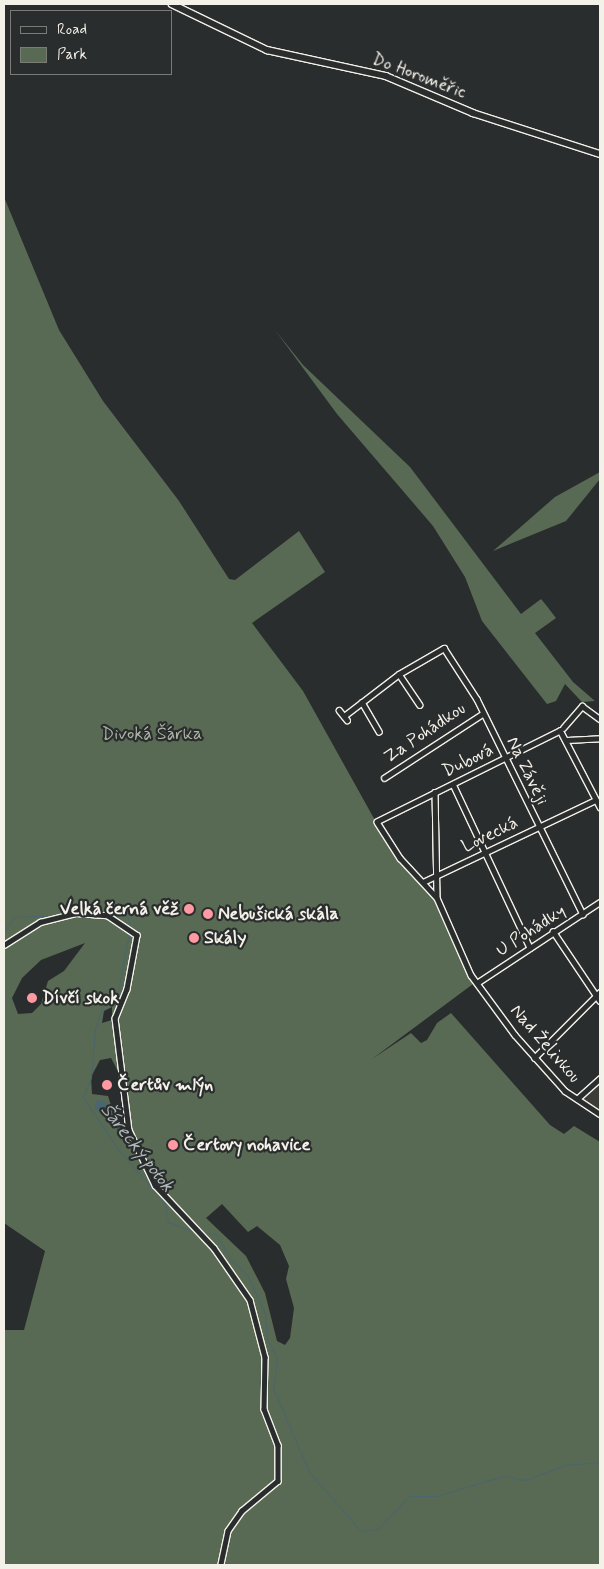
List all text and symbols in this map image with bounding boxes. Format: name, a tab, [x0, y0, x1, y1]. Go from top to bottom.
legend	[10, 10, 172, 75]
text: Road	[57, 20, 87, 40]
text: Park	[57, 45, 87, 65]
street label: Do Horoměřic	[368, 48, 470, 104]
street label: Za Pohádkou	[380, 698, 470, 768]
park label: Divoká Šárka	[102, 723, 202, 745]
street label: Na Závěji	[501, 732, 553, 810]
street label: Dubová	[439, 739, 497, 783]
street label: Lovecká	[458, 812, 522, 858]
place label: Velká černá věž	[60, 898, 179, 920]
street label: U Pohádky	[493, 901, 569, 961]
marker: Velká černá věž	[183, 903, 195, 915]
place label: Nebušická skála	[218, 903, 339, 925]
marker: Nebušická skála	[202, 908, 214, 920]
place label: Skály	[204, 927, 246, 949]
marker: Skály	[188, 932, 200, 944]
place label: Dívčí skok	[42, 987, 119, 1009]
marker: Dívčí skok	[26, 992, 38, 1004]
street label: Nad Želivkou	[505, 1000, 585, 1088]
place label: Čertův mlýn	[117, 1074, 211, 1096]
marker: Čertův mlýn	[101, 1079, 113, 1091]
water label: Šárecký potok	[95, 1099, 179, 1197]
place label: Čertovy nohavice	[183, 1134, 310, 1156]
marker: Čertovy nohavice	[167, 1139, 179, 1151]

